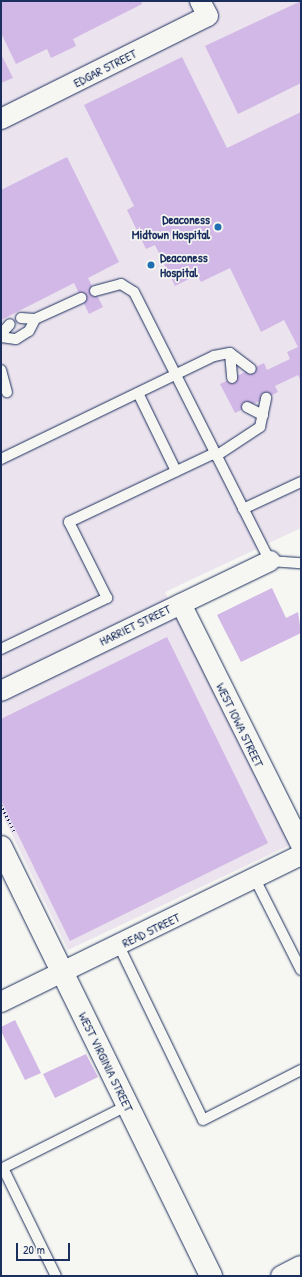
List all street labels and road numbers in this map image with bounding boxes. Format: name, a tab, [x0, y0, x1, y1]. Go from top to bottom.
street label: EDGAR STREET	[71, 45, 139, 91]
street label: HARRIET STREET	[97, 601, 173, 649]
street label: WEST IOWA STREET	[213, 680, 267, 770]
street label: READ STREET	[119, 909, 183, 951]
street label: WEST VIRGINIA STREET	[75, 1010, 137, 1114]

